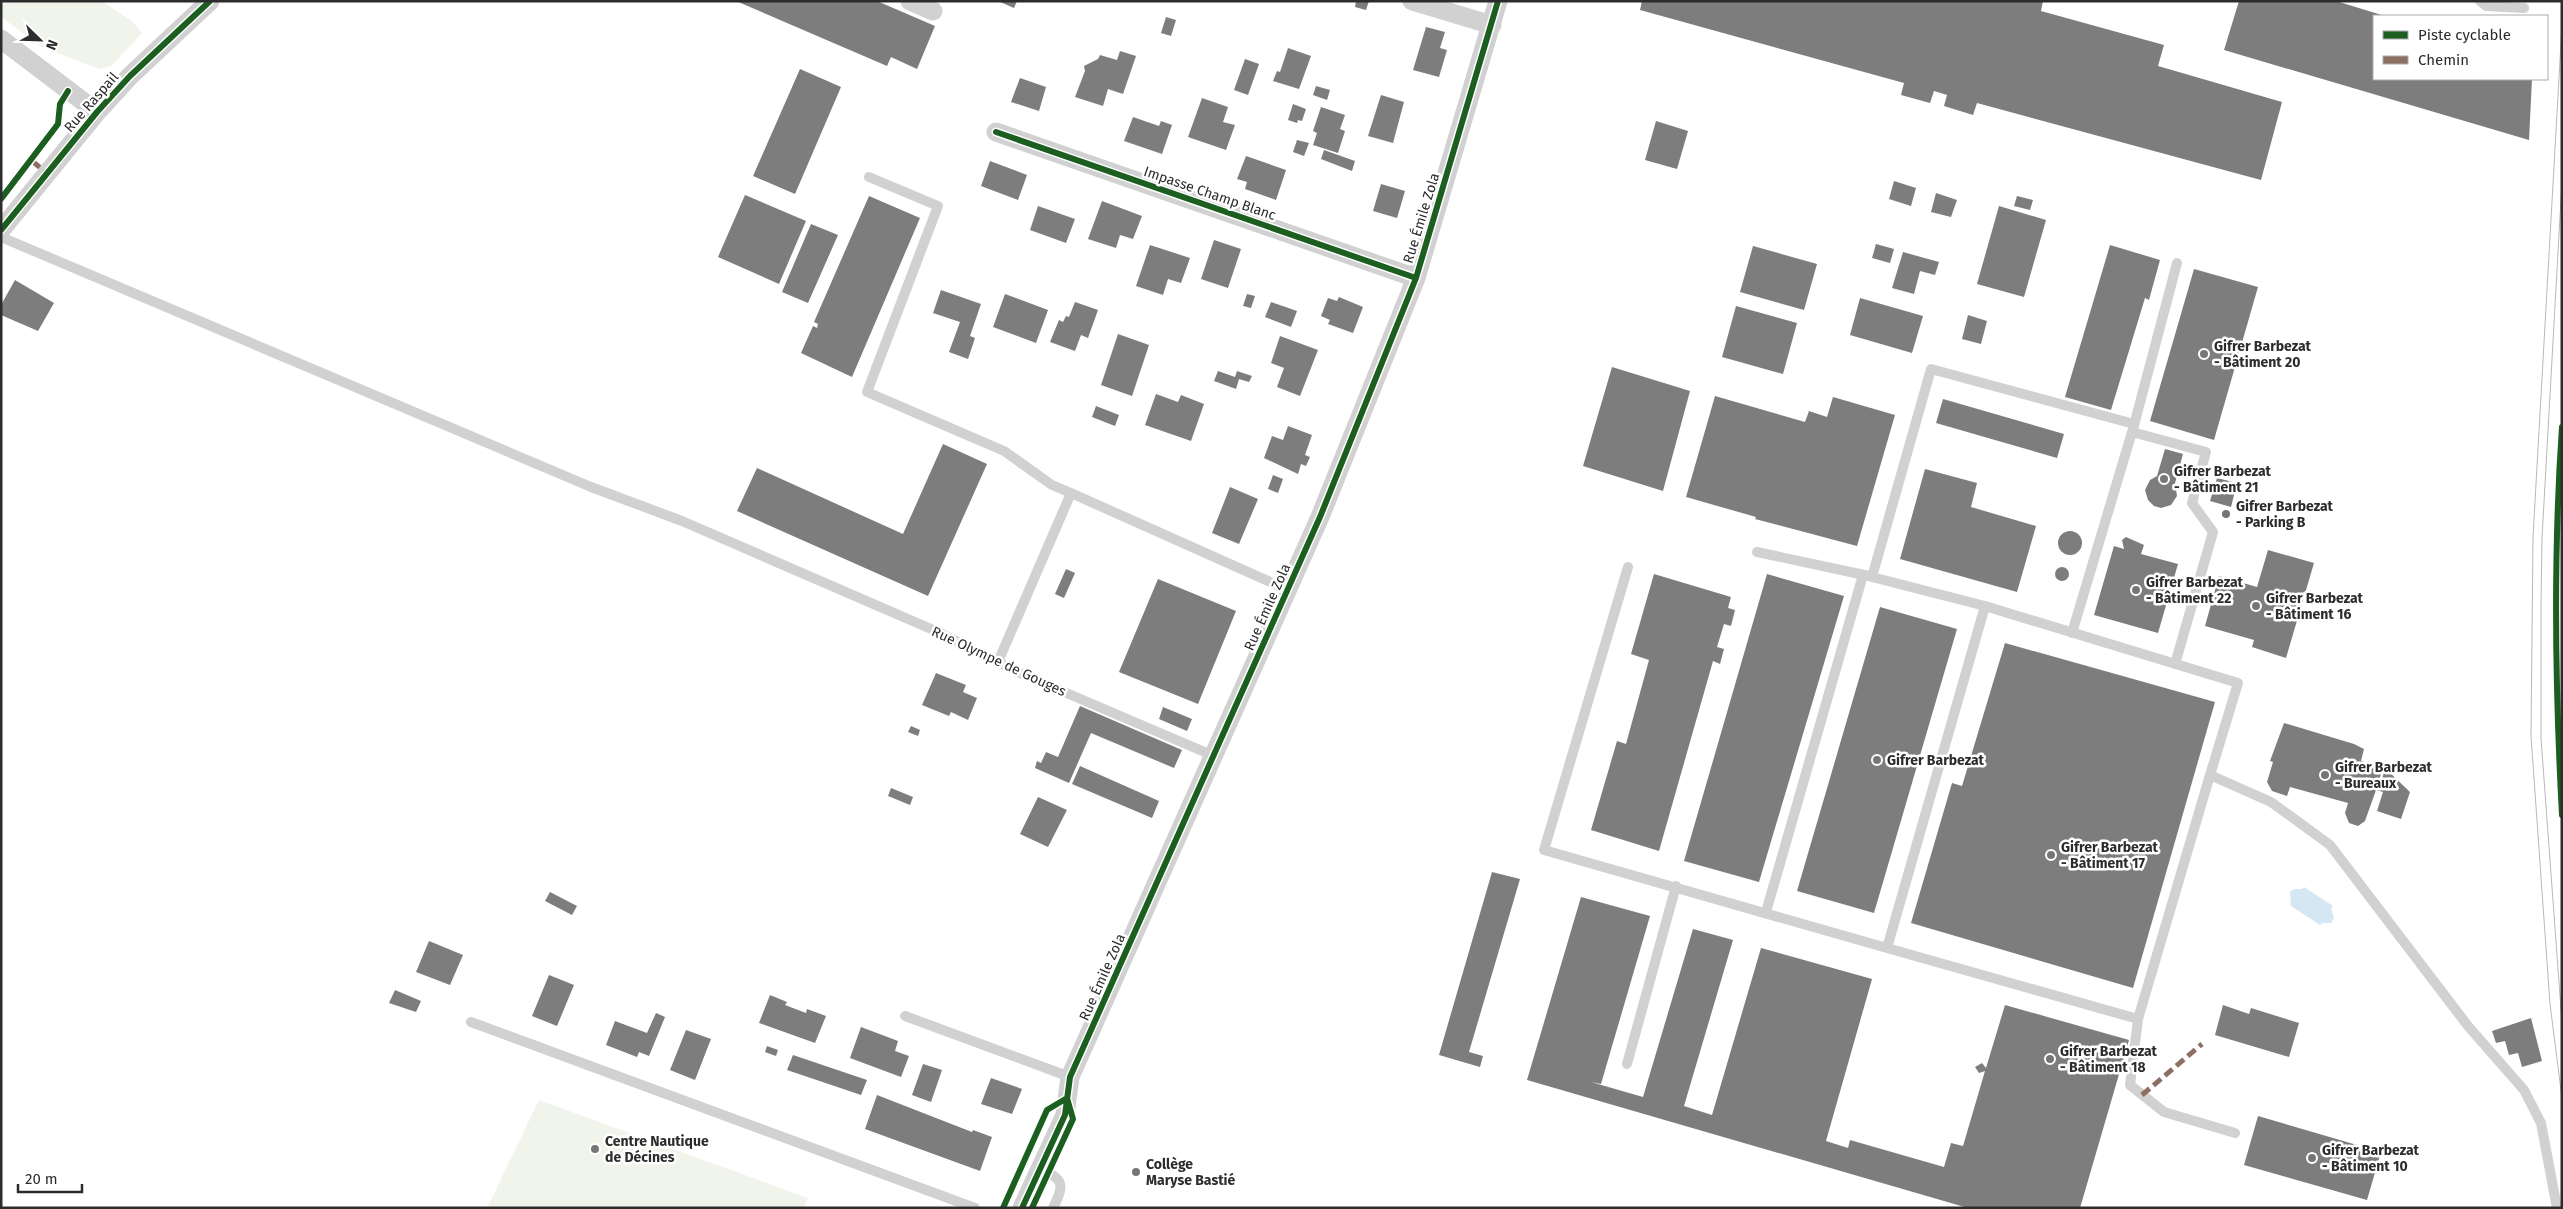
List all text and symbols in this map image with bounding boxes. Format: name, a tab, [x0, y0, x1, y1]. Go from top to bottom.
north arrow	[15, 15, 65, 65]
legend	[2373, 15, 2548, 80]
text: Piste cyclable	[2418, 26, 2511, 44]
text: N	[42, 37, 61, 52]
text: Chemin	[2418, 51, 2469, 69]
street label: Rue Raspail	[61, 69, 122, 136]
street label: Impasse Champ Blanc	[1142, 163, 1278, 224]
street label: Rue Émile Zola	[1399, 171, 1443, 265]
place label: Gifrer Barbezat - Bâtiment 20	[2214, 338, 2312, 371]
marker: Gifrer Barbezat - Bâtiment 20	[2198, 348, 2210, 360]
place label: Gifrer Barbezat - Bâtiment 21	[2174, 463, 2272, 496]
marker: Gifrer Barbezat - Bâtiment 21	[2158, 473, 2170, 485]
place label: Gifrer Barbezat - Parking B	[2236, 498, 2334, 531]
marker: Gifrer Barbezat - Parking B	[2220, 508, 2232, 520]
street label: Rue Émile Zola	[1240, 561, 1294, 653]
place label: Gifrer Barbezat - Bâtiment 22	[2146, 574, 2244, 607]
marker: Gifrer Barbezat - Bâtiment 22	[2130, 584, 2142, 596]
place label: Gifrer Barbezat - Bâtiment 16	[2266, 590, 2364, 623]
marker: Gifrer Barbezat - Bâtiment 16	[2250, 600, 2262, 612]
street label: Rue Olympe de Gouges	[929, 623, 1069, 700]
place label: Gifrer Barbezat	[1887, 752, 1985, 769]
marker: Gifrer Barbezat	[1871, 754, 1883, 766]
place label: Gifrer Barbezat - Bureaux	[2335, 759, 2433, 792]
marker: Gifrer Barbezat - Bureaux	[2319, 769, 2331, 781]
place label: Gifrer Barbezat - Bâtiment 17	[2061, 839, 2159, 872]
marker: Gifrer Barbezat - Bâtiment 17	[2045, 849, 2057, 861]
street label: Rue Émile Zola	[1075, 931, 1129, 1023]
place label: Gifrer Barbezat - Bâtiment 18	[2060, 1043, 2158, 1076]
marker: Gifrer Barbezat - Bâtiment 18	[2044, 1053, 2056, 1065]
place label: Centre Nautique de Décines	[605, 1133, 709, 1166]
place label: Gifrer Barbezat - Bâtiment 10	[2322, 1142, 2420, 1175]
marker: Centre Nautique de Décines	[589, 1143, 601, 1155]
marker: Gifrer Barbezat - Bâtiment 10	[2306, 1152, 2318, 1164]
place label: Collège Maryse Bastié	[1146, 1156, 1236, 1189]
scale bar	[18, 1162, 81, 1194]
marker: Collège Maryse Bastié	[1130, 1166, 1142, 1178]
text: 20 m	[25, 1170, 58, 1188]

